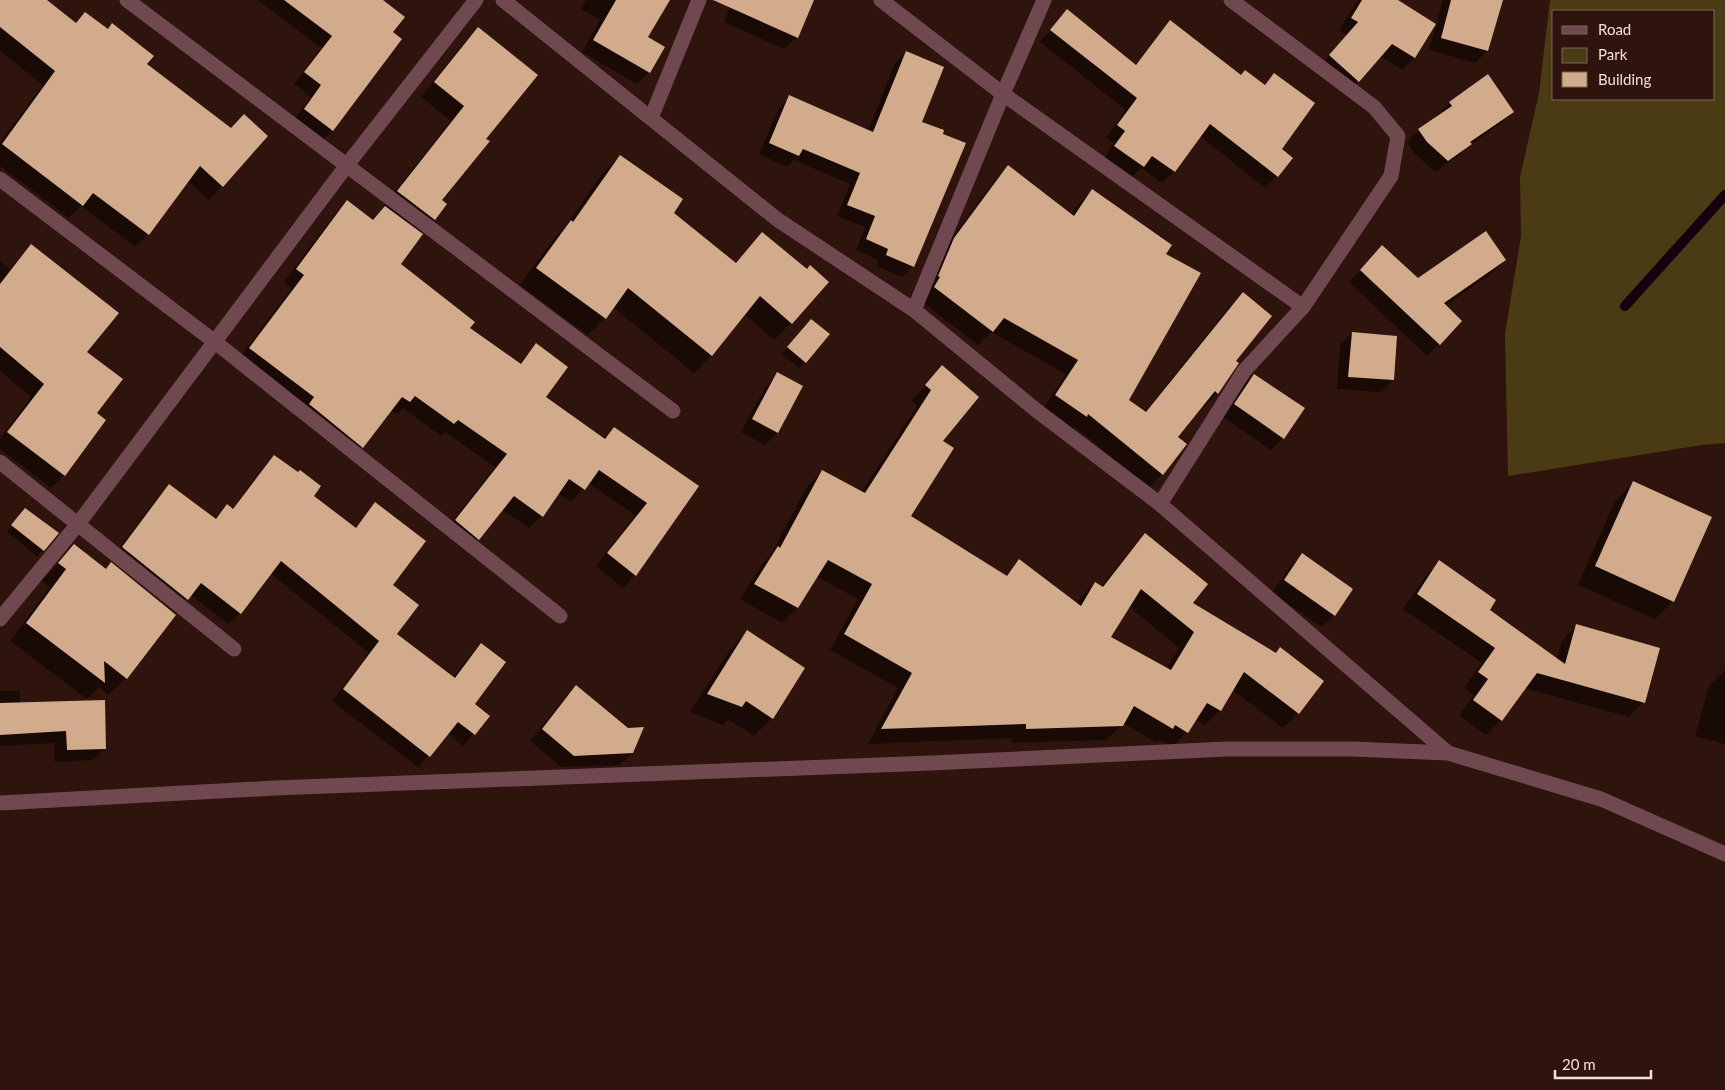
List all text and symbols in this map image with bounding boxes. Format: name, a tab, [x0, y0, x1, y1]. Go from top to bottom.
legend	[1552, 10, 1715, 100]
text: Road	[1598, 20, 1631, 38]
text: Park	[1598, 45, 1628, 63]
text: Building	[1598, 70, 1651, 88]
scale bar	[1555, 1048, 1651, 1080]
text: 20 m	[1562, 1055, 1596, 1073]

